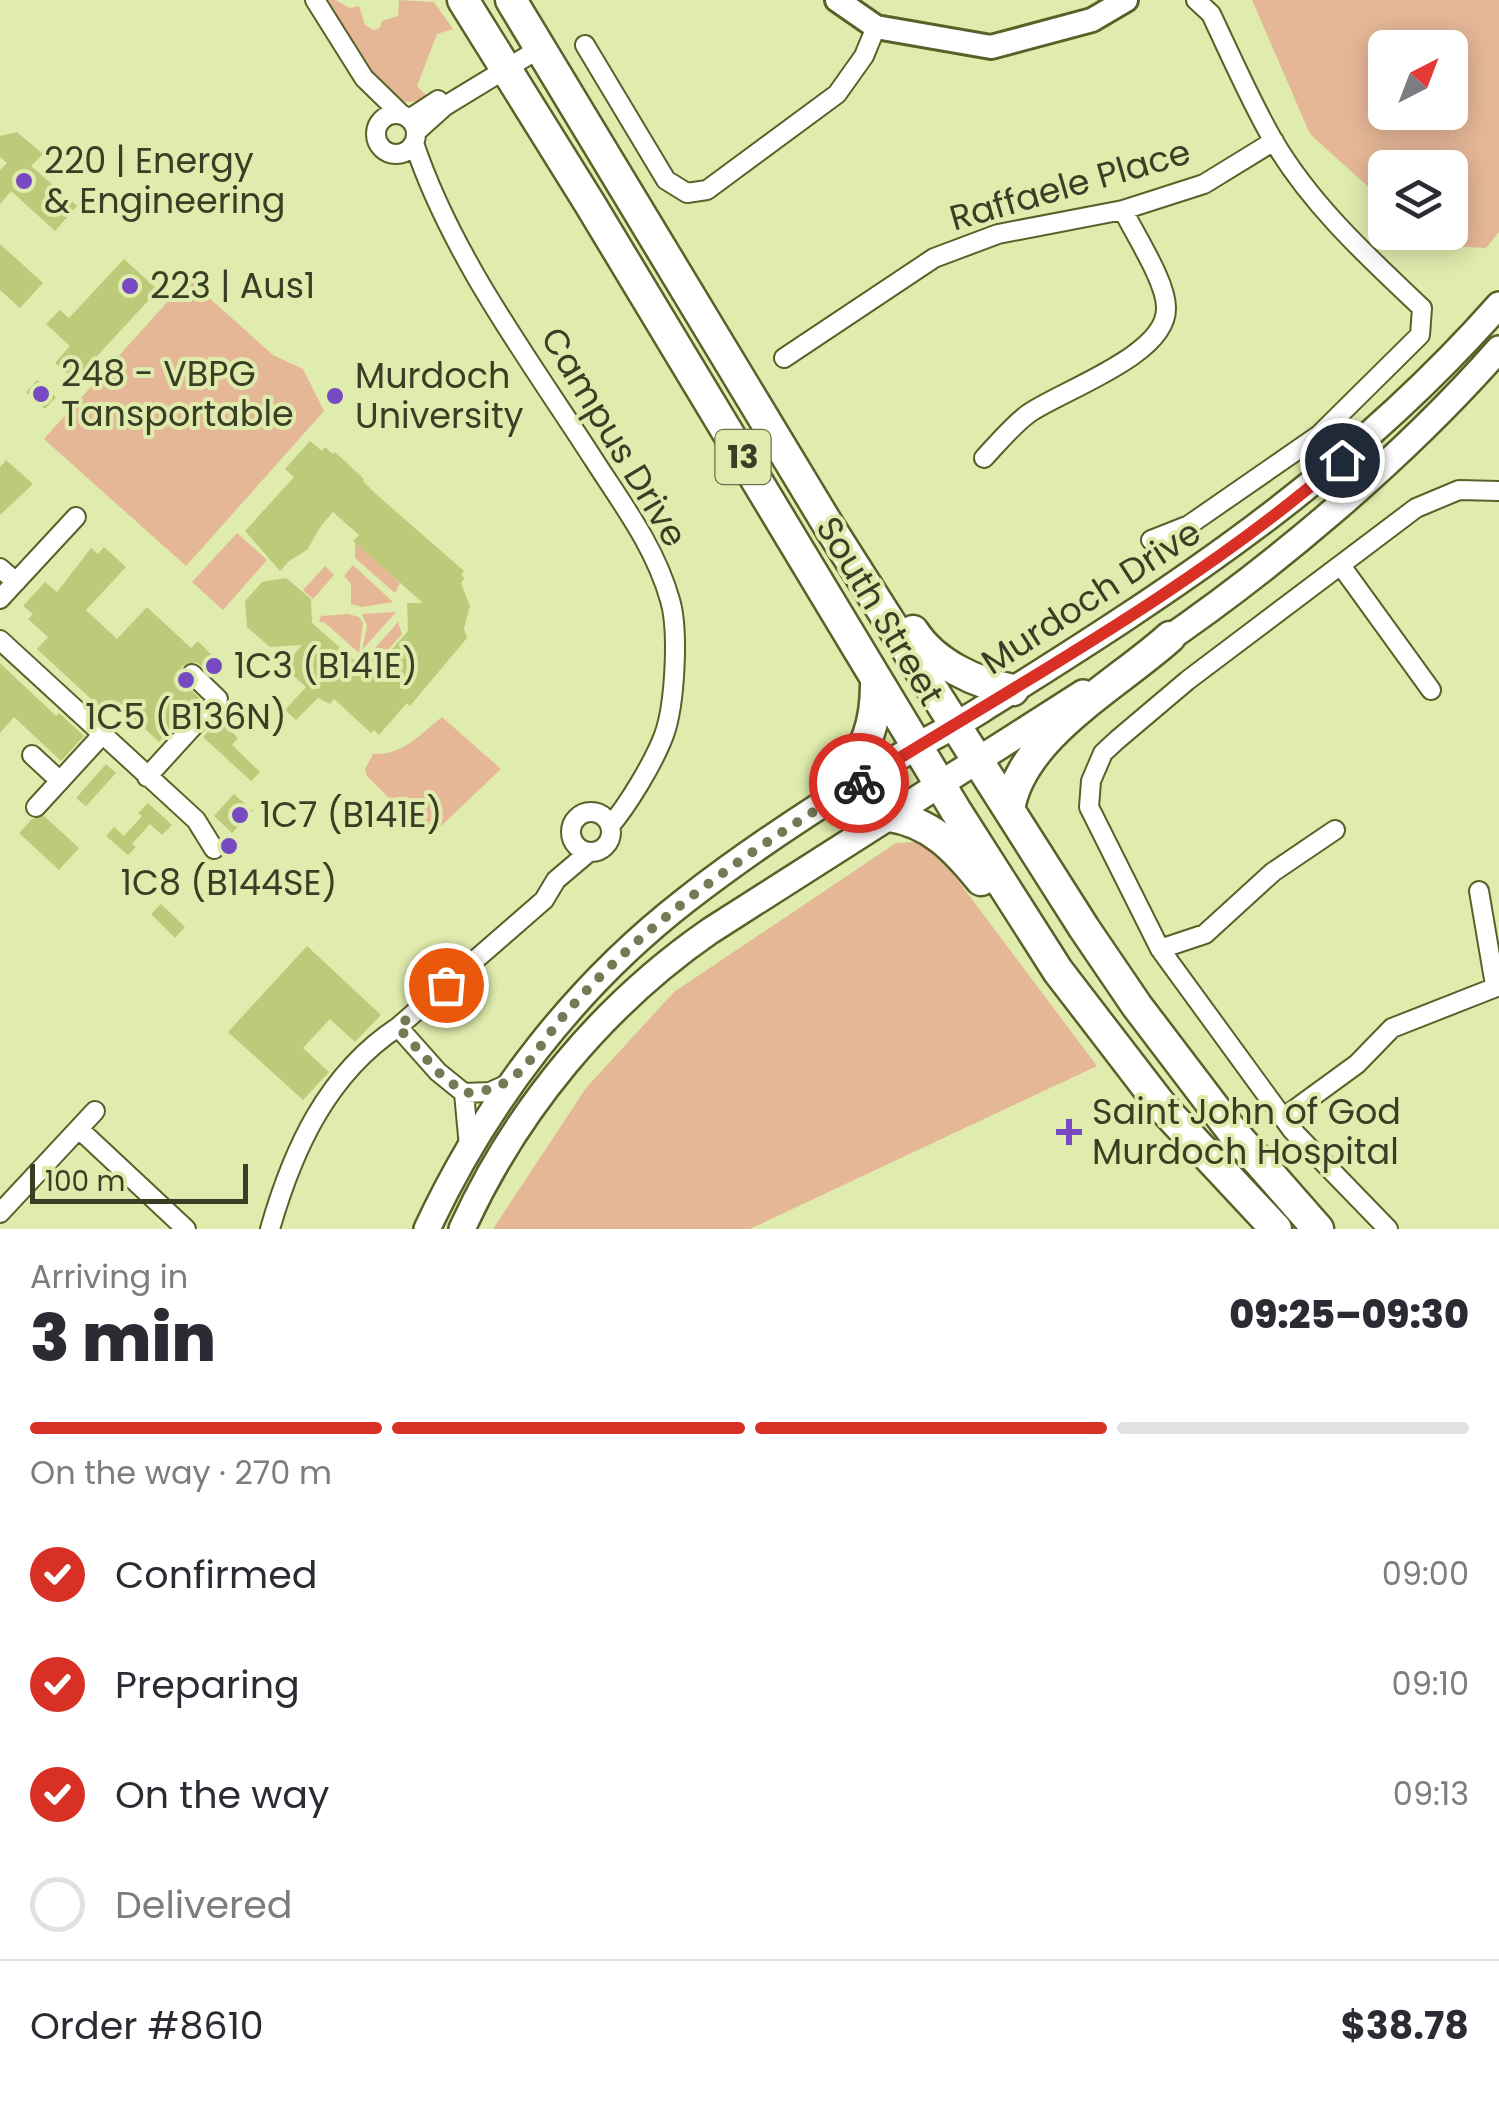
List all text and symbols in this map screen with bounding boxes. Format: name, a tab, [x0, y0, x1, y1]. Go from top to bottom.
north arrow	[1368, 30, 1468, 130]
map controls	[1368, 30, 1468, 250]
street label: Raffaele Place	[944, 127, 1196, 242]
place label: 220 | Energy & Engineering	[44, 136, 285, 225]
button: layers	[1368, 150, 1468, 250]
marker: 220 | Energy & Engineering	[13, 170, 35, 192]
place label: 223 | Aus1	[150, 261, 315, 310]
marker: 223 | Aus1	[119, 275, 141, 297]
street label: Campus Drive	[530, 318, 699, 556]
place label: 248 - VBPG Tansportable	[61, 349, 294, 438]
place label: Murdoch University	[355, 351, 524, 440]
marker: 248 - VBPG Tansportable	[30, 383, 52, 405]
marker: Murdoch University	[324, 385, 346, 407]
pin	[1300, 418, 1385, 503]
road number: 13	[716, 430, 770, 484]
icon: home	[1315, 433, 1370, 488]
street label: South Street	[805, 507, 956, 714]
street label: Murdoch Drive	[972, 507, 1210, 686]
place label: 1C3 (B141E)	[234, 641, 418, 690]
marker: 1C3 (B141E)	[203, 655, 225, 677]
marker: 1C5 (B136N)	[175, 669, 197, 691]
place label: 1C5 (B136N)	[85, 692, 287, 741]
courier	[809, 733, 909, 833]
icon: bike	[832, 756, 887, 811]
place label: 1C7 (B141E)	[260, 790, 442, 839]
marker: 1C7 (B141E)	[229, 804, 251, 826]
marker: 1C8 (B144SE)	[218, 835, 240, 857]
place label: 1C8 (B144SE)	[121, 858, 337, 907]
pin	[404, 943, 489, 1028]
icon: bag	[419, 958, 474, 1013]
place label: Saint John of God Murdoch Hospital	[1092, 1087, 1401, 1176]
marker: Saint John of God Murdoch Hospital	[1056, 1119, 1082, 1145]
scale bar	[30, 1159, 248, 1204]
text: 100 m	[45, 1162, 125, 1201]
text: Arriving in	[30, 1254, 188, 1299]
text: 09:25–09:30	[1229, 1288, 1469, 1341]
text: 3 min	[30, 1293, 216, 1384]
text: On the way · 270 m	[30, 1450, 332, 1495]
icon: check	[30, 1547, 85, 1602]
text: Confirmed	[115, 1548, 317, 1601]
text: 09:00	[1382, 1551, 1469, 1596]
icon: check	[30, 1657, 85, 1712]
text: Preparing	[115, 1658, 300, 1711]
text: 09:10	[1392, 1661, 1469, 1706]
icon: check	[30, 1767, 85, 1822]
text: On the way	[115, 1768, 329, 1821]
text: 09:13	[1393, 1771, 1469, 1816]
text: Delivered	[115, 1878, 292, 1931]
text: Order #8610	[30, 1999, 264, 2052]
text: $38.78	[1341, 1999, 1469, 2052]

